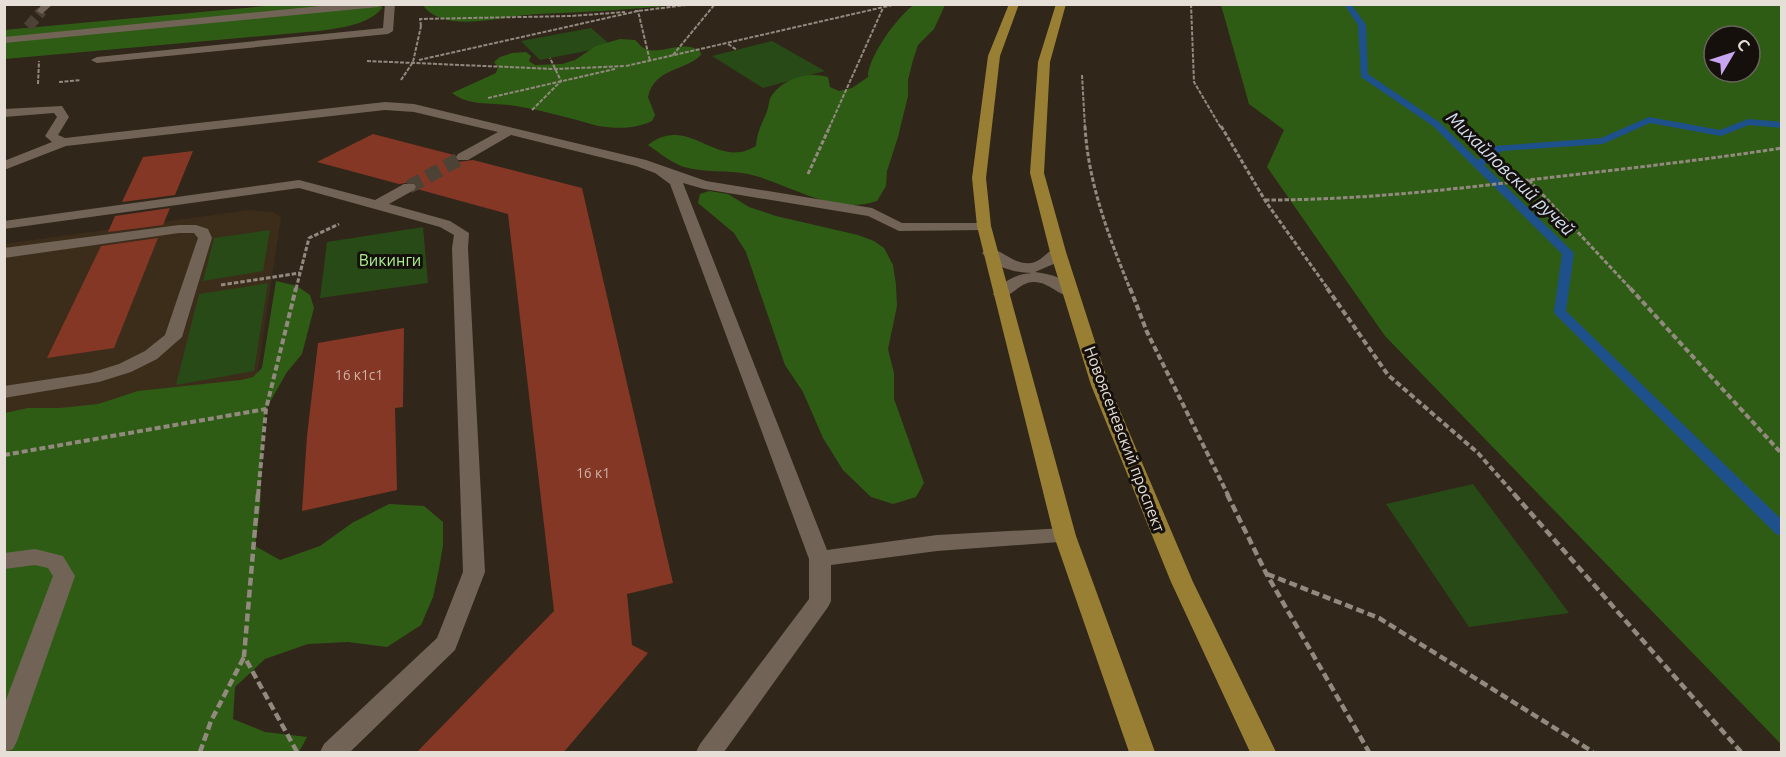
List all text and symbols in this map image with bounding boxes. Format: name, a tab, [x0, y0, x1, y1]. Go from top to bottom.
north arrow	[1702, 24, 1762, 84]
text: С	[1733, 35, 1754, 54]
water label: Михайловский ручей	[1443, 107, 1579, 239]
park label: Викинги	[359, 251, 421, 269]
street label: Новоясеневский проспект	[1081, 344, 1169, 534]
house number: 16 к1с1	[335, 367, 383, 383]
house number: 16 к1	[576, 465, 610, 481]

